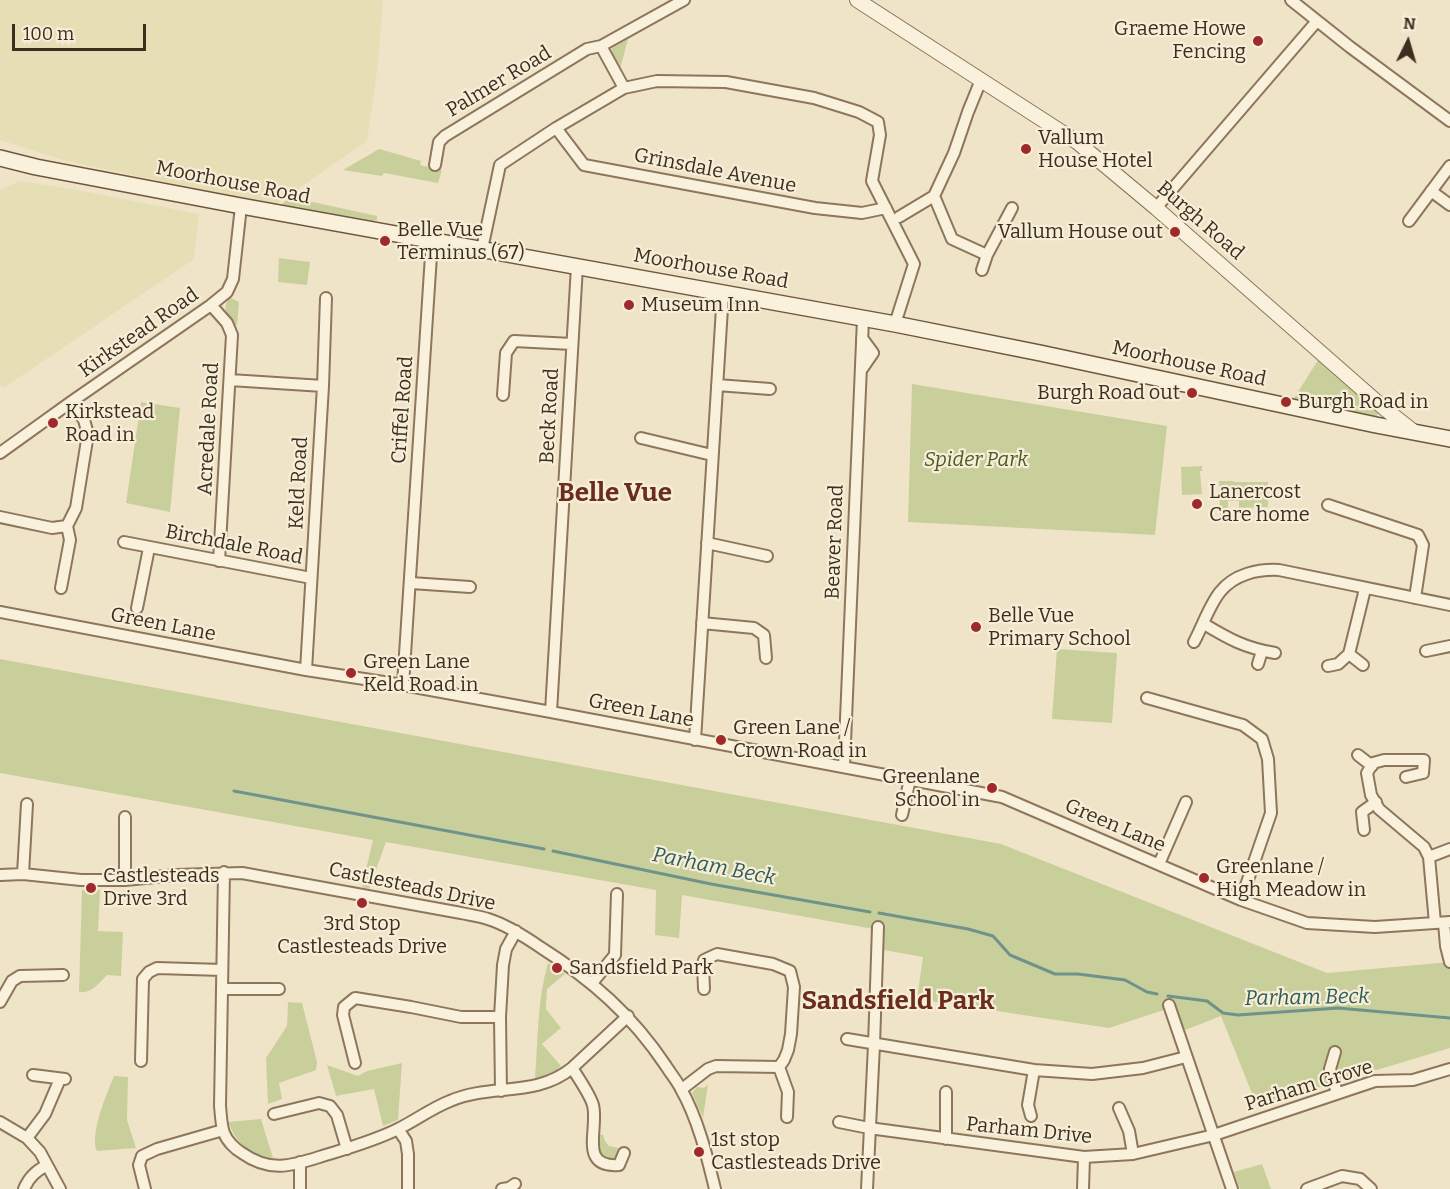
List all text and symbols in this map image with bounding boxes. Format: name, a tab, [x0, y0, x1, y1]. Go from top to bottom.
scale bar	[15, 12, 148, 50]
north arrow	[1378, 12, 1438, 72]
text: N	[1403, 14, 1417, 34]
place label: Graeme Howe Fencing	[1114, 17, 1246, 64]
text: 100 m	[23, 23, 74, 45]
marker: Graeme Howe Fencing	[1251, 34, 1265, 48]
street label: Palmer Road	[442, 41, 556, 123]
place label: Vallum House Hotel	[1038, 126, 1153, 173]
marker: Vallum House Hotel	[1019, 142, 1033, 156]
street label: Grinsdale Avenue	[632, 143, 798, 199]
street label: Moorhouse Road	[154, 156, 312, 210]
street label: Burgh Road	[1151, 177, 1249, 265]
place label: Belle Vue Terminus (67)	[397, 218, 525, 265]
place label: Vallum House out	[998, 220, 1163, 244]
marker: Vallum House out	[1168, 225, 1182, 239]
marker: Belle Vue Terminus (67)	[378, 234, 392, 248]
street label: Moorhouse Road	[632, 244, 790, 294]
street label: Kirkstead Road	[75, 283, 203, 383]
place label: Museum Inn	[641, 293, 760, 317]
marker: Museum Inn	[622, 298, 636, 312]
street label: Moorhouse Road	[1110, 336, 1268, 392]
street label: Criffel Road	[387, 355, 419, 465]
street label: Acredale Road	[194, 362, 224, 496]
street label: Beck Road	[536, 368, 564, 464]
place label: Burgh Road out	[1037, 381, 1180, 405]
marker: Burgh Road out	[1185, 386, 1199, 400]
place label: Burgh Road in	[1298, 390, 1428, 414]
marker: Burgh Road in	[1279, 395, 1293, 409]
place label: Kirkstead Road in	[65, 400, 154, 447]
marker: Kirkstead Road in	[46, 416, 60, 430]
street label: Keld Road	[285, 436, 313, 530]
park label: Spider Park	[924, 448, 1028, 472]
district label: Belle Vue	[558, 478, 672, 510]
place label: Lanercost Care home	[1209, 480, 1310, 527]
street label: Beaver Road	[821, 484, 849, 600]
marker: Lanercost Care home	[1190, 497, 1204, 511]
street label: Birchdale Road	[163, 520, 305, 570]
street label: Green Lane	[108, 603, 218, 647]
place label: Belle Vue Primary School	[988, 604, 1131, 651]
marker: Belle Vue Primary School	[969, 620, 983, 634]
place label: Green Lane Keld Road in	[363, 650, 479, 697]
marker: Green Lane Keld Road in	[344, 666, 358, 680]
street label: Green Lane	[586, 689, 696, 733]
place label: Green Lane / Crown Road in	[733, 716, 867, 763]
marker: Green Lane / Crown Road in	[714, 733, 728, 747]
place label: Greenlane School in	[882, 765, 980, 812]
marker: Greenlane School in	[985, 781, 999, 795]
street label: Green Lane	[1061, 794, 1169, 858]
water label: Parham Beck	[650, 843, 778, 891]
place label: Greenlane / High Meadow in	[1216, 855, 1366, 902]
street label: Castlesteads Drive	[326, 858, 498, 916]
place label: Castlesteads Drive 3rd	[103, 864, 220, 911]
marker: Greenlane / High Meadow in	[1197, 871, 1211, 885]
marker: Castlesteads Drive 3rd	[84, 881, 98, 895]
marker: 3rd Stop Castlesteads Drive	[355, 896, 369, 910]
place label: 3rd Stop Castlesteads Drive	[277, 912, 447, 959]
place label: Sandsfield Park	[569, 956, 713, 980]
marker: Sandsfield Park	[550, 961, 564, 975]
water label: Parham Beck	[1244, 984, 1370, 1012]
district label: Sandsfield Park	[802, 986, 994, 1018]
street label: Parham Grove	[1242, 1055, 1376, 1117]
street label: Parham Drive	[965, 1112, 1093, 1150]
place label: 1st stop Castlesteads Drive	[711, 1128, 881, 1175]
marker: 1st stop Castlesteads Drive	[692, 1145, 706, 1159]

